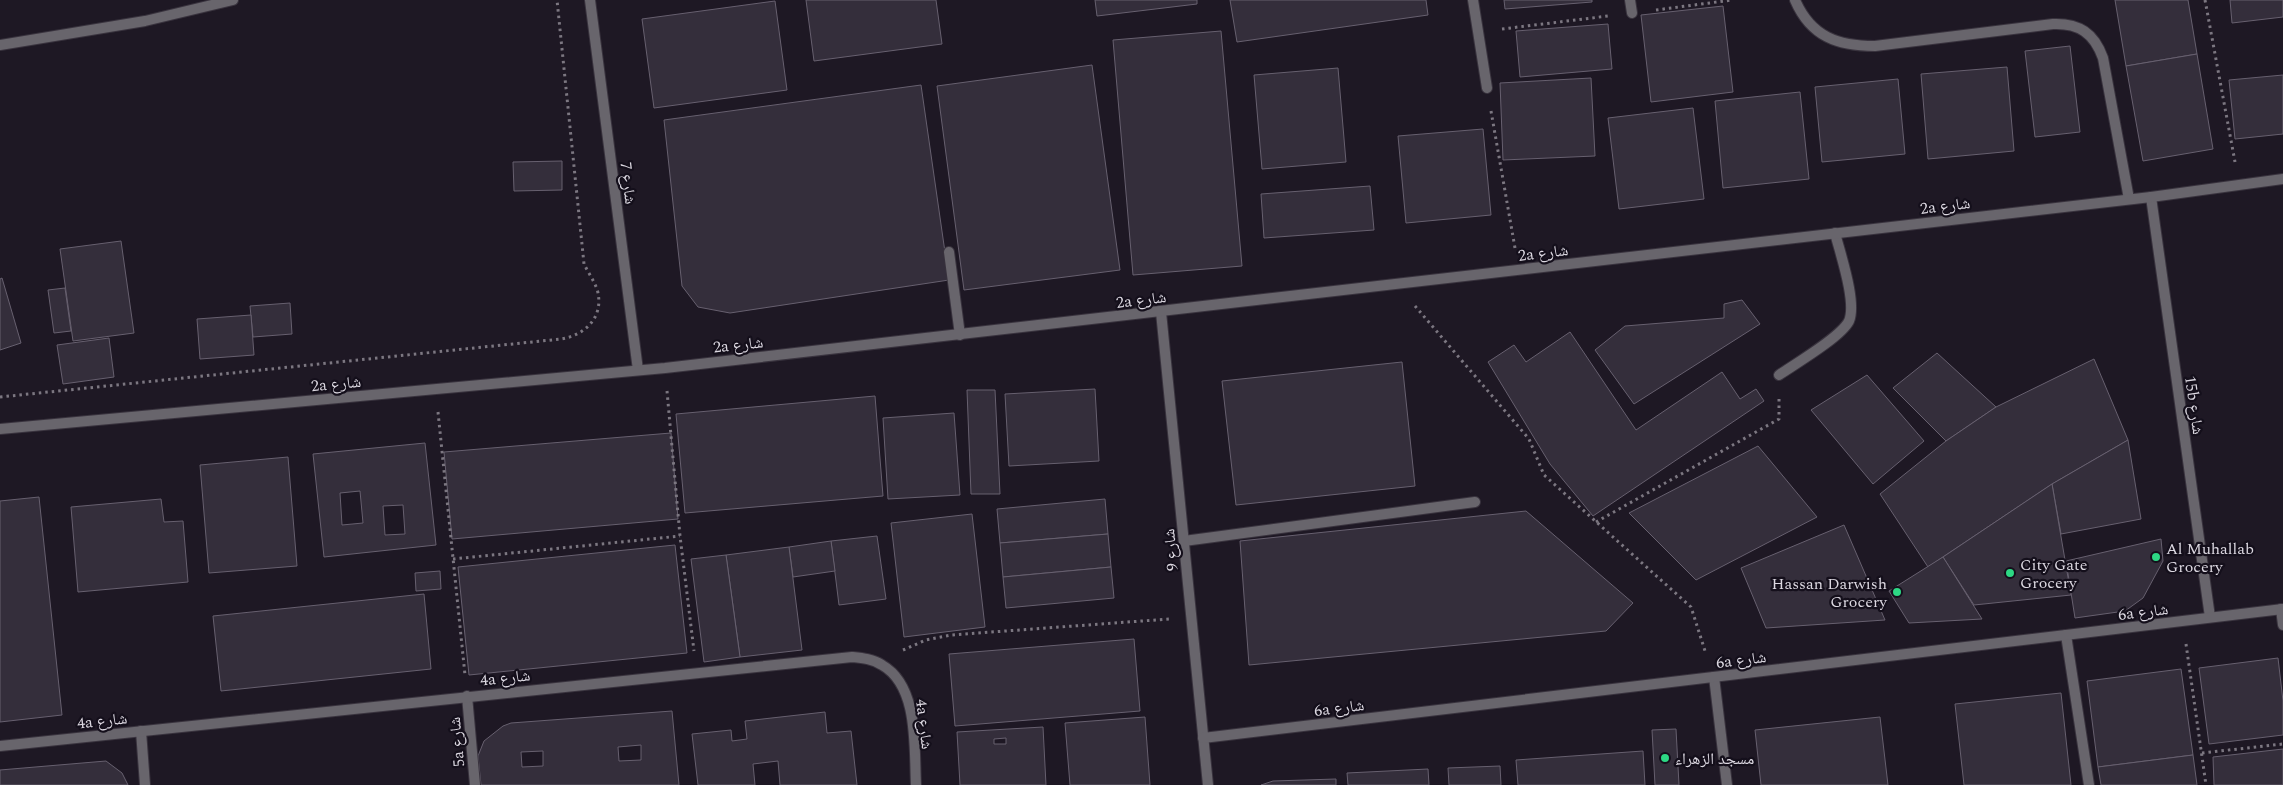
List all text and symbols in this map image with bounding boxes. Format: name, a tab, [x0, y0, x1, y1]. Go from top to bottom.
street label: شارع 7	[614, 161, 643, 206]
street label: 2a شارع	[1919, 191, 1972, 221]
street label: 2a شارع	[1517, 238, 1570, 268]
street label: 2a شارع	[1115, 285, 1168, 315]
street label: 2a شارع	[712, 330, 764, 360]
street label: 2a شارع	[310, 370, 362, 398]
street label: 15b شارع	[2178, 374, 2210, 436]
street label: شارع 9	[1157, 528, 1185, 572]
place label: Al Muhallab Grocery	[2166, 537, 2254, 579]
marker: Al Muhallab Grocery	[2150, 551, 2162, 563]
place label: City Gate Grocery	[2020, 553, 2088, 595]
marker: City Gate Grocery	[2004, 567, 2016, 579]
place label: Hassan Darwish Grocery	[1772, 572, 1888, 614]
marker: Hassan Darwish Grocery	[1891, 586, 1903, 598]
street label: 6a شارع	[2117, 597, 2170, 627]
street label: 6a شارع	[1715, 645, 1768, 675]
street label: 4a شارع	[479, 663, 531, 693]
street label: 6a شارع	[1313, 693, 1366, 723]
street label: 4a شارع	[909, 698, 939, 751]
street label: 4a شارع	[76, 706, 128, 736]
street label: 5a شارع	[443, 716, 471, 768]
place label: مسجد الزهراء	[1675, 747, 1754, 771]
marker: مسجد الزهراء	[1659, 752, 1671, 764]

